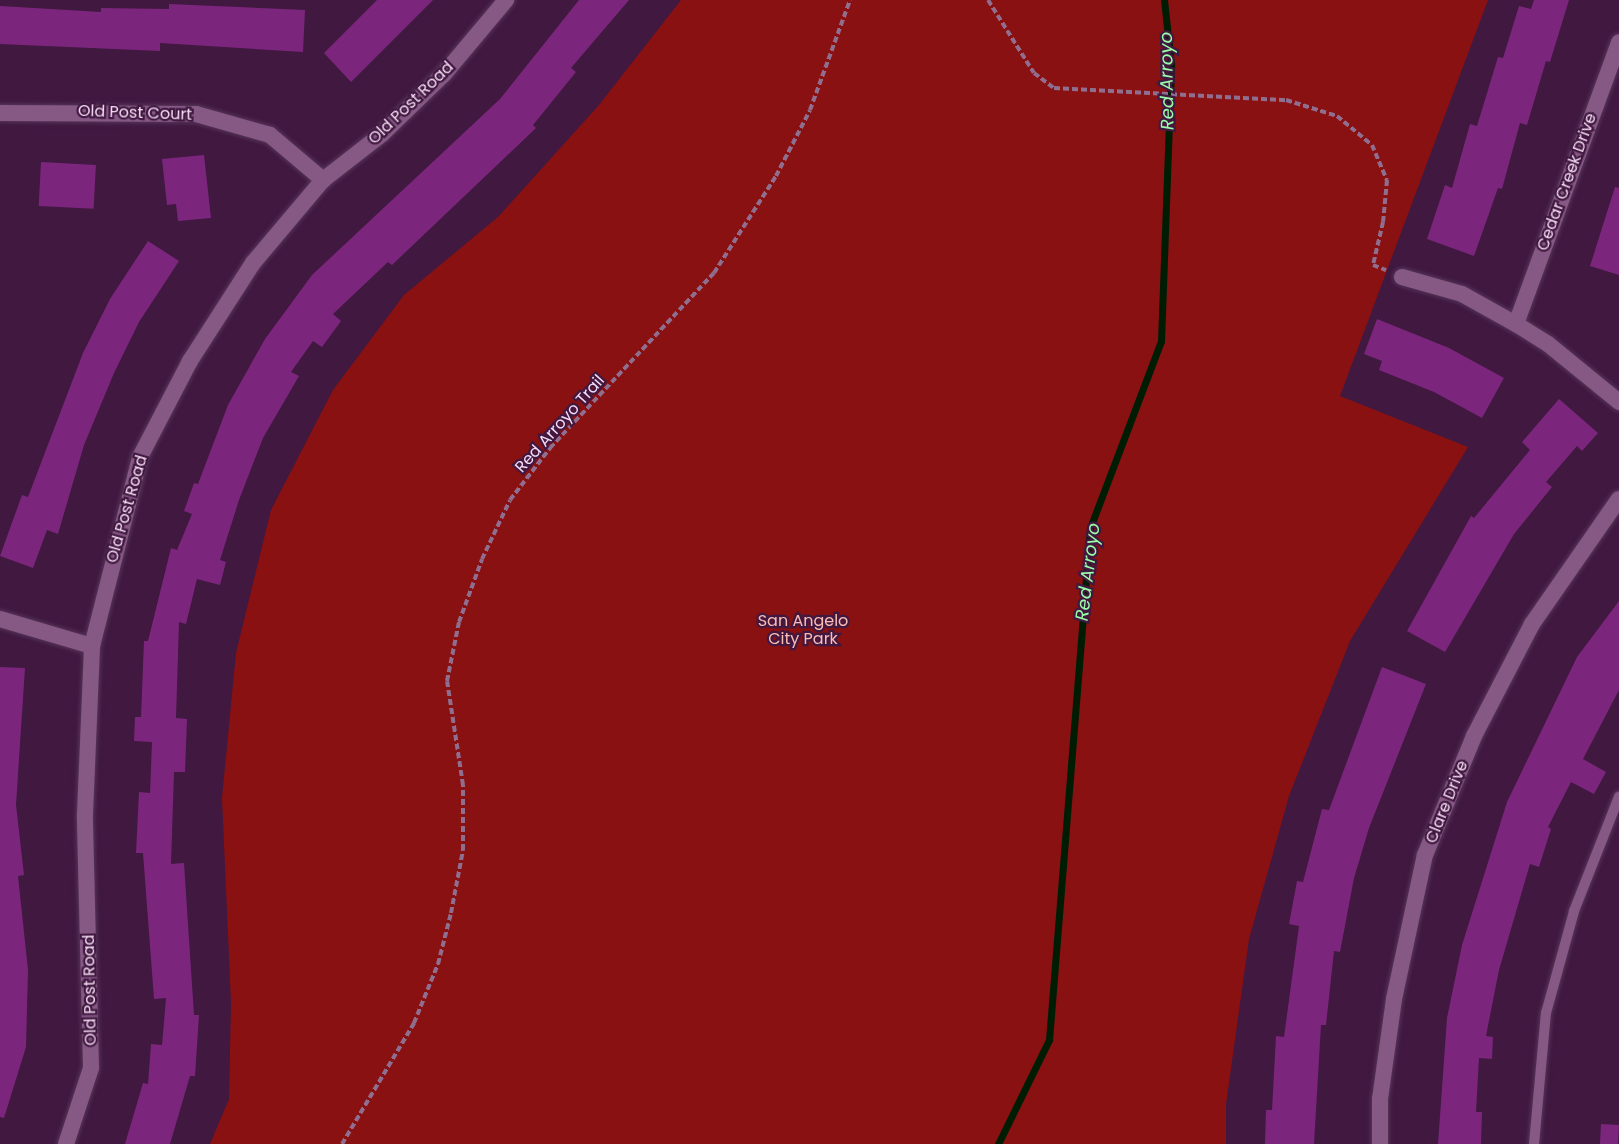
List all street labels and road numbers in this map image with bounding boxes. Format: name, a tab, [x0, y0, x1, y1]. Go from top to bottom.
street label: Old Post Road	[364, 57, 458, 149]
street label: Old Post Court	[78, 101, 192, 125]
street label: Cedar Creek Drive	[1533, 111, 1601, 253]
street label: Red Arroyo Trail	[511, 371, 609, 477]
street label: Old Post Road	[102, 453, 152, 565]
street label: Clare Drive	[1422, 758, 1472, 846]
street label: Old Post Road	[79, 934, 101, 1046]

